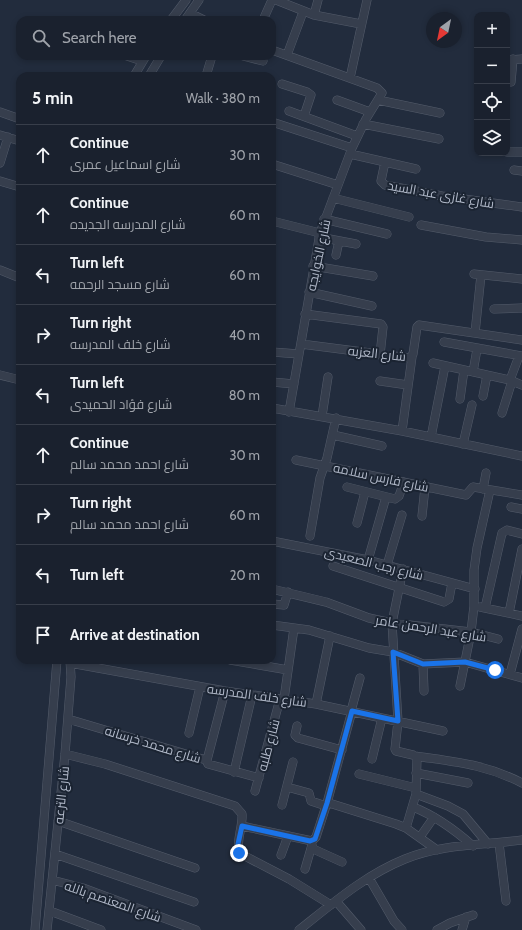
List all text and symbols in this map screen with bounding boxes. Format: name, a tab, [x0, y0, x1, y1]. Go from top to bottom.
north arrow	[426, 12, 462, 48]
map controls	[474, 12, 510, 156]
button: +	[474, 12, 510, 48]
search box	[16, 16, 276, 60]
icon: search	[30, 27, 52, 49]
text: Search here	[62, 29, 137, 47]
button: −	[474, 48, 510, 84]
button: locate	[474, 84, 510, 120]
text: 5 min	[32, 88, 73, 108]
text: Walk · 380 m	[186, 90, 260, 106]
button: layers	[474, 120, 510, 156]
text: Continue	[70, 134, 129, 152]
icon: ahead	[32, 144, 54, 166]
text: 30 m	[230, 147, 260, 163]
text: شارع اسماعيل عمرى	[70, 156, 181, 172]
street label: شارع غازى عبد السيد	[386, 177, 496, 212]
text: Continue	[70, 194, 129, 212]
icon: ahead	[32, 204, 54, 226]
text: 60 m	[229, 207, 260, 223]
text: شارع المدرسه الجديده	[70, 216, 185, 232]
street label: شارع الخوايجه	[303, 218, 334, 293]
text: Turn left	[70, 254, 124, 272]
icon: left	[32, 264, 54, 286]
text: 60 m	[229, 267, 260, 283]
text: شارع مسجد الرحمه	[70, 276, 170, 292]
text: Turn right	[70, 314, 131, 332]
icon: right	[32, 324, 54, 346]
text: 40 m	[229, 327, 260, 343]
text: شارع خلف المدرسه	[70, 336, 170, 352]
street label: شارع العزبه	[347, 342, 407, 365]
text: Turn left	[70, 374, 124, 392]
icon: left	[32, 384, 54, 406]
text: 80 m	[229, 387, 260, 403]
text: شارع فؤاد الحميدى	[70, 396, 172, 412]
text: Continue	[70, 434, 129, 452]
icon: ahead	[32, 444, 54, 466]
text: 30 m	[230, 447, 260, 463]
text: شارع احمد محمد سالم	[70, 456, 189, 472]
street label: شارع فارس سلامه	[332, 459, 430, 496]
text: Turn right	[70, 494, 131, 512]
icon: right	[32, 504, 54, 526]
text: 60 m	[229, 507, 260, 523]
text: شارع احمد محمد سالم	[70, 516, 189, 532]
street label: شارع رجب الصعيدى	[323, 543, 425, 584]
icon: left	[32, 564, 54, 586]
text: Turn left	[70, 566, 124, 584]
text: 20 m	[230, 567, 260, 583]
street label: شارع عبد الرحمن عامر	[373, 611, 488, 646]
icon: arrive	[32, 624, 54, 646]
text: Arrive at destination	[70, 626, 200, 644]
route start	[486, 661, 504, 679]
street label: شارع خلف المدرسه	[206, 680, 308, 711]
street label: شارع طلبه	[253, 717, 284, 773]
street label: شارع محمد خرسانه	[103, 722, 203, 767]
street label: شارع الترعه	[50, 765, 73, 825]
route end	[230, 844, 248, 862]
street label: شارع المعتصم بالله	[62, 877, 163, 927]

